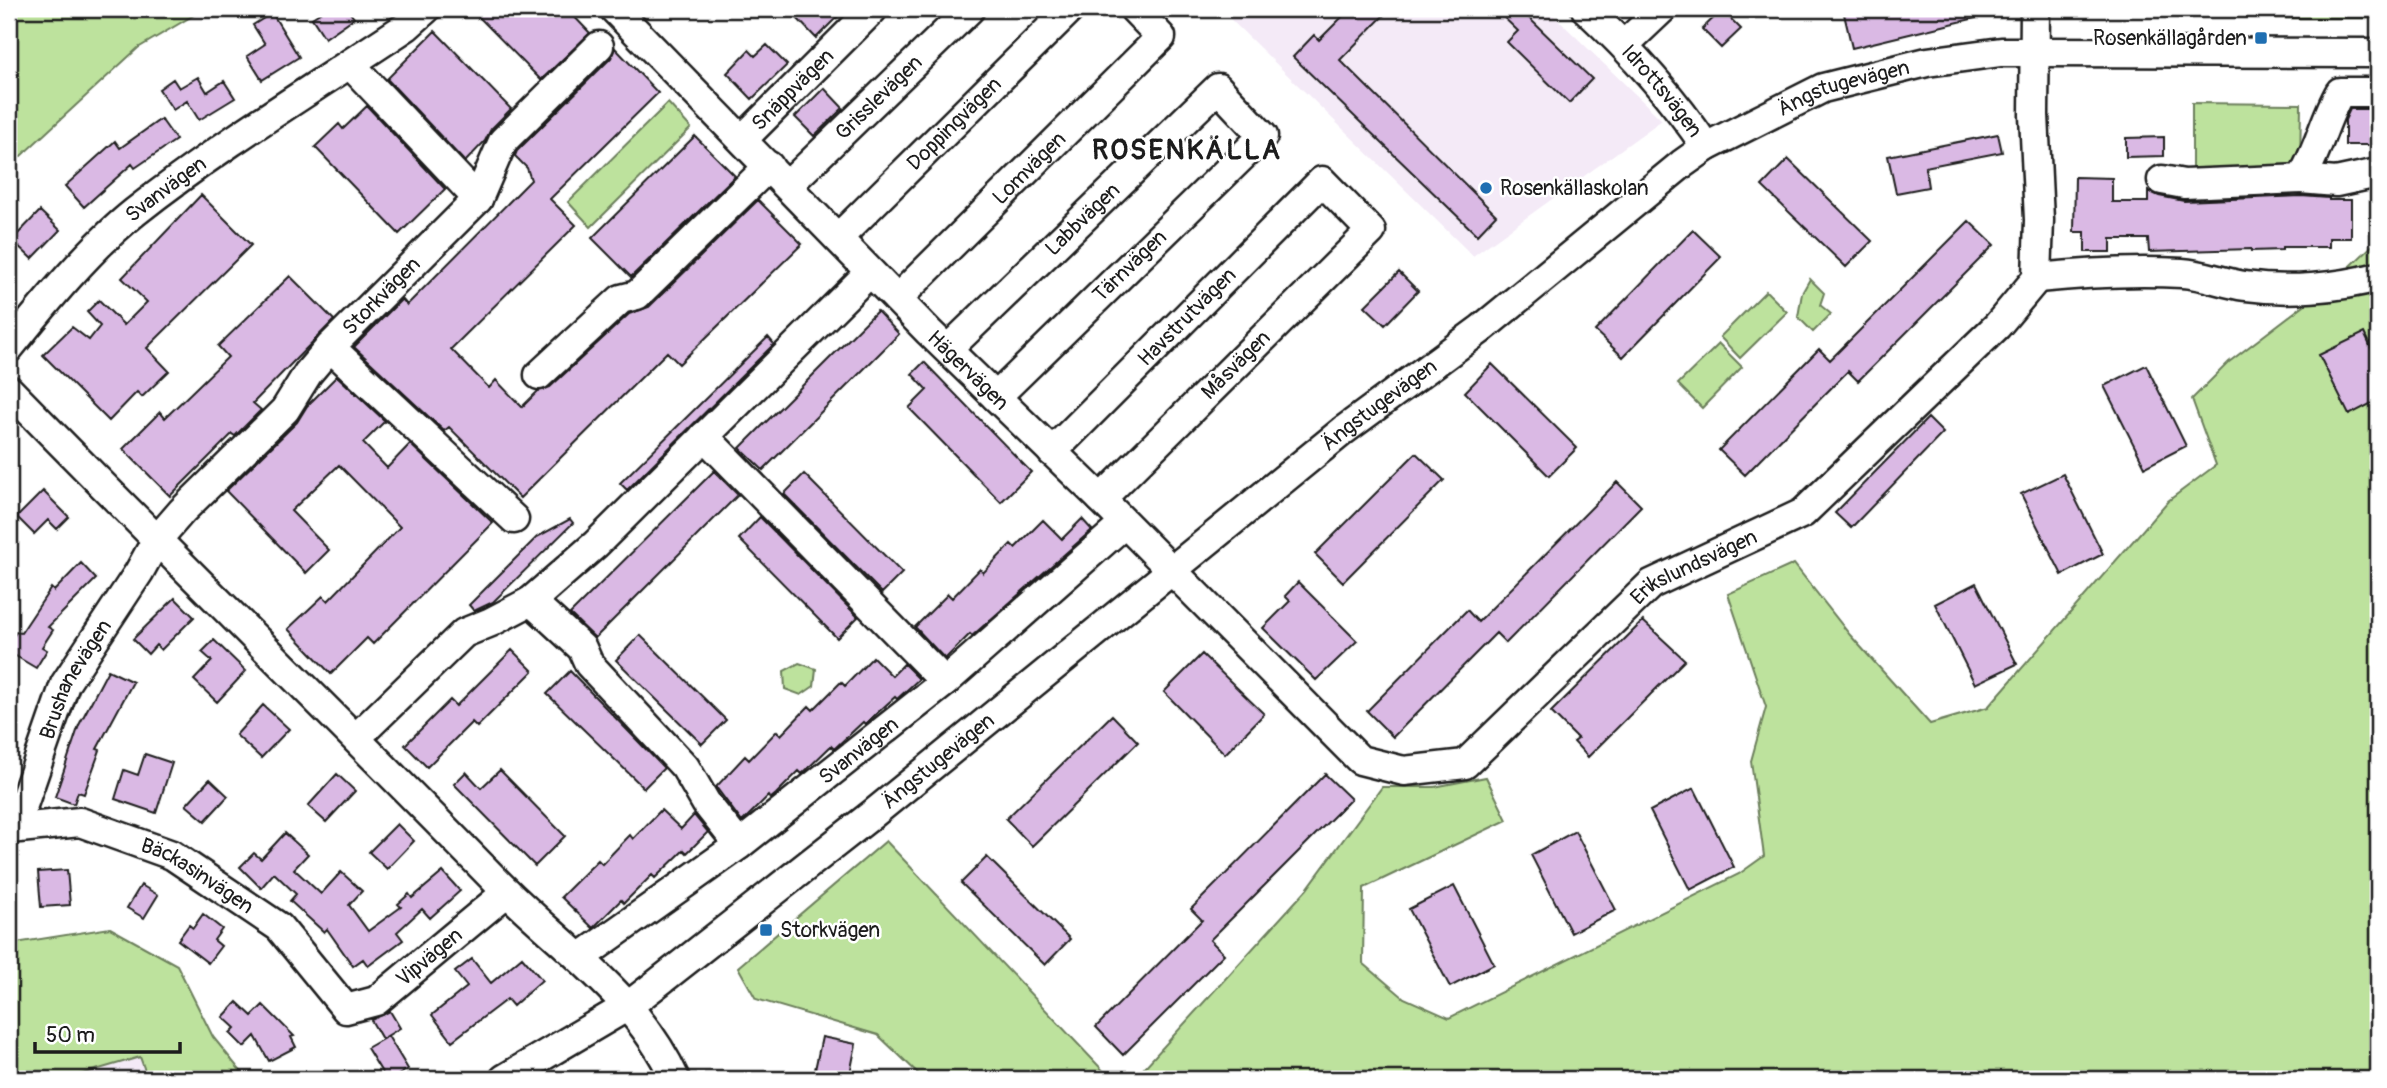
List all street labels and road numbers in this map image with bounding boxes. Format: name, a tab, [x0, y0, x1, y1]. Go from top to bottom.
street label: Idrottsvägen	[1616, 39, 1709, 143]
street label: Snäppvägen	[746, 43, 839, 136]
street label: Grisslevägen	[829, 49, 928, 146]
street label: Ängstugevägen	[1773, 53, 1912, 122]
street label: Doppingvägen	[901, 71, 1007, 176]
street label: Lomvägen	[986, 126, 1072, 210]
street label: Svanvägen	[120, 150, 211, 228]
street label: Labbvägen	[1039, 177, 1126, 261]
street label: Tärnvägen	[1087, 224, 1173, 308]
street label: Storkvägen	[336, 251, 426, 341]
street label: Havstrutvägen	[1132, 262, 1242, 372]
street label: Hägervägen	[922, 324, 1015, 416]
street label: Måsvägen	[1196, 325, 1276, 405]
street label: Ängstugevägen	[1315, 353, 1442, 457]
street label: Erikslundsvägen	[1624, 523, 1761, 610]
street label: Brushanevägen	[33, 614, 117, 743]
street label: Ängstugevägen	[876, 707, 1000, 815]
street label: Svanvägen	[813, 711, 904, 790]
street label: Bäckasinvägen	[137, 831, 259, 920]
street label: Vipvägen	[390, 922, 468, 992]

